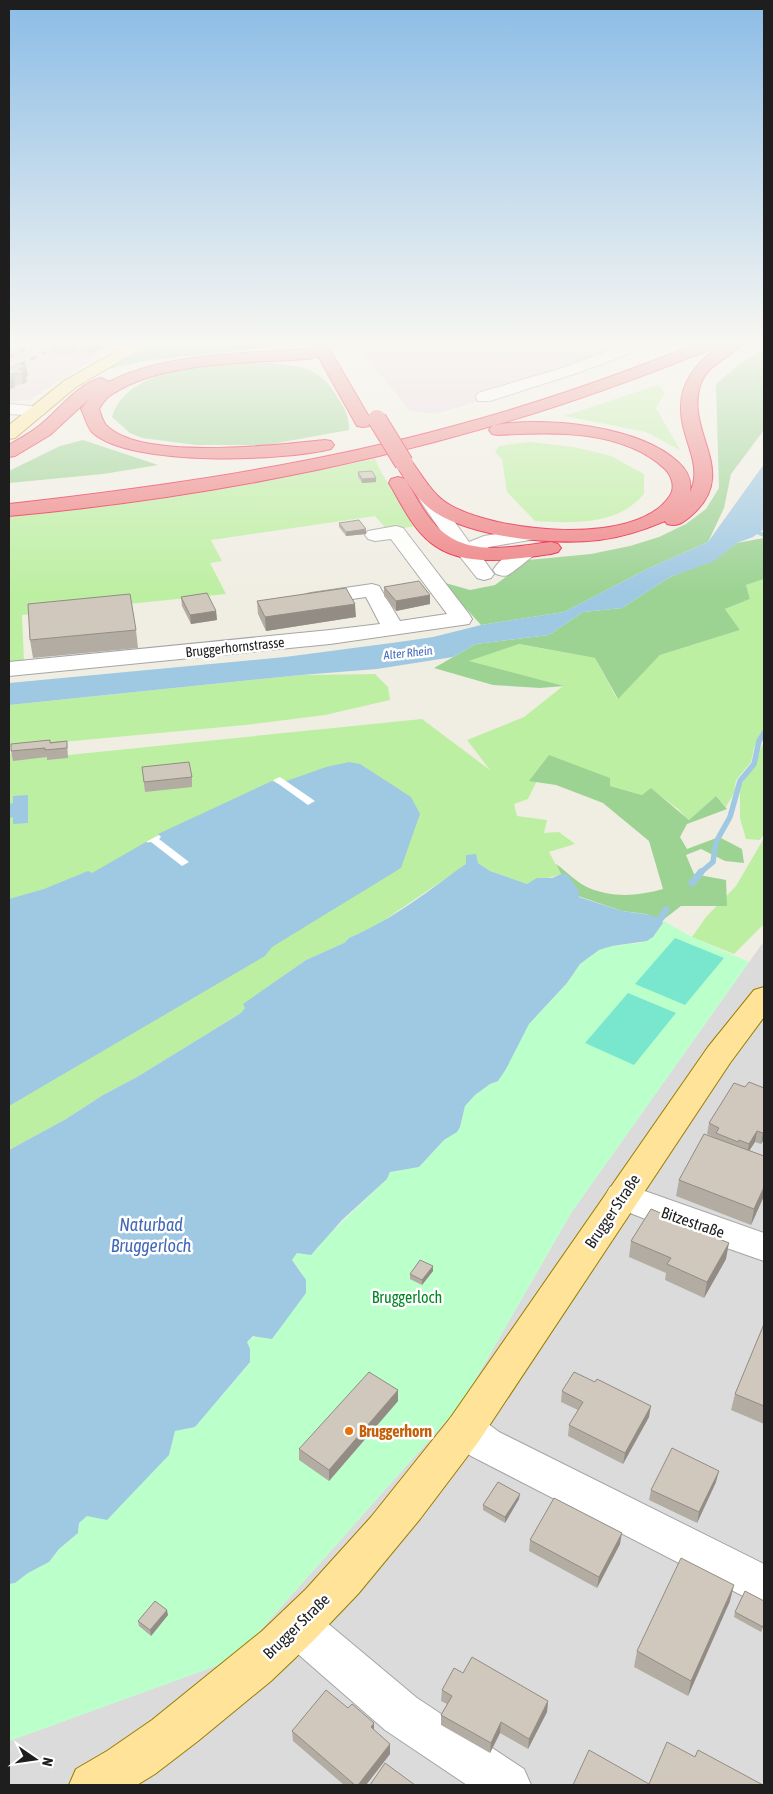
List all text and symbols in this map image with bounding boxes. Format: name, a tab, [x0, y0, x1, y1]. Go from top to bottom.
street label: Bruggerhornstrasse	[185, 634, 285, 660]
water label: Alter Rhein	[382, 643, 433, 663]
street label: Brugger Straße	[581, 1171, 644, 1252]
street label: Bitzestraße	[659, 1203, 727, 1241]
water label: Naturbad Bruggerloch	[111, 1214, 192, 1256]
park label: Bruggerloch	[372, 1288, 442, 1307]
place label: Bruggerhorn	[359, 1422, 432, 1440]
marker: Bruggerhorn	[343, 1425, 355, 1437]
street label: Brugger Straße	[259, 1590, 334, 1663]
north arrow	[10, 1734, 60, 1784]
text: N	[39, 1756, 56, 1768]

